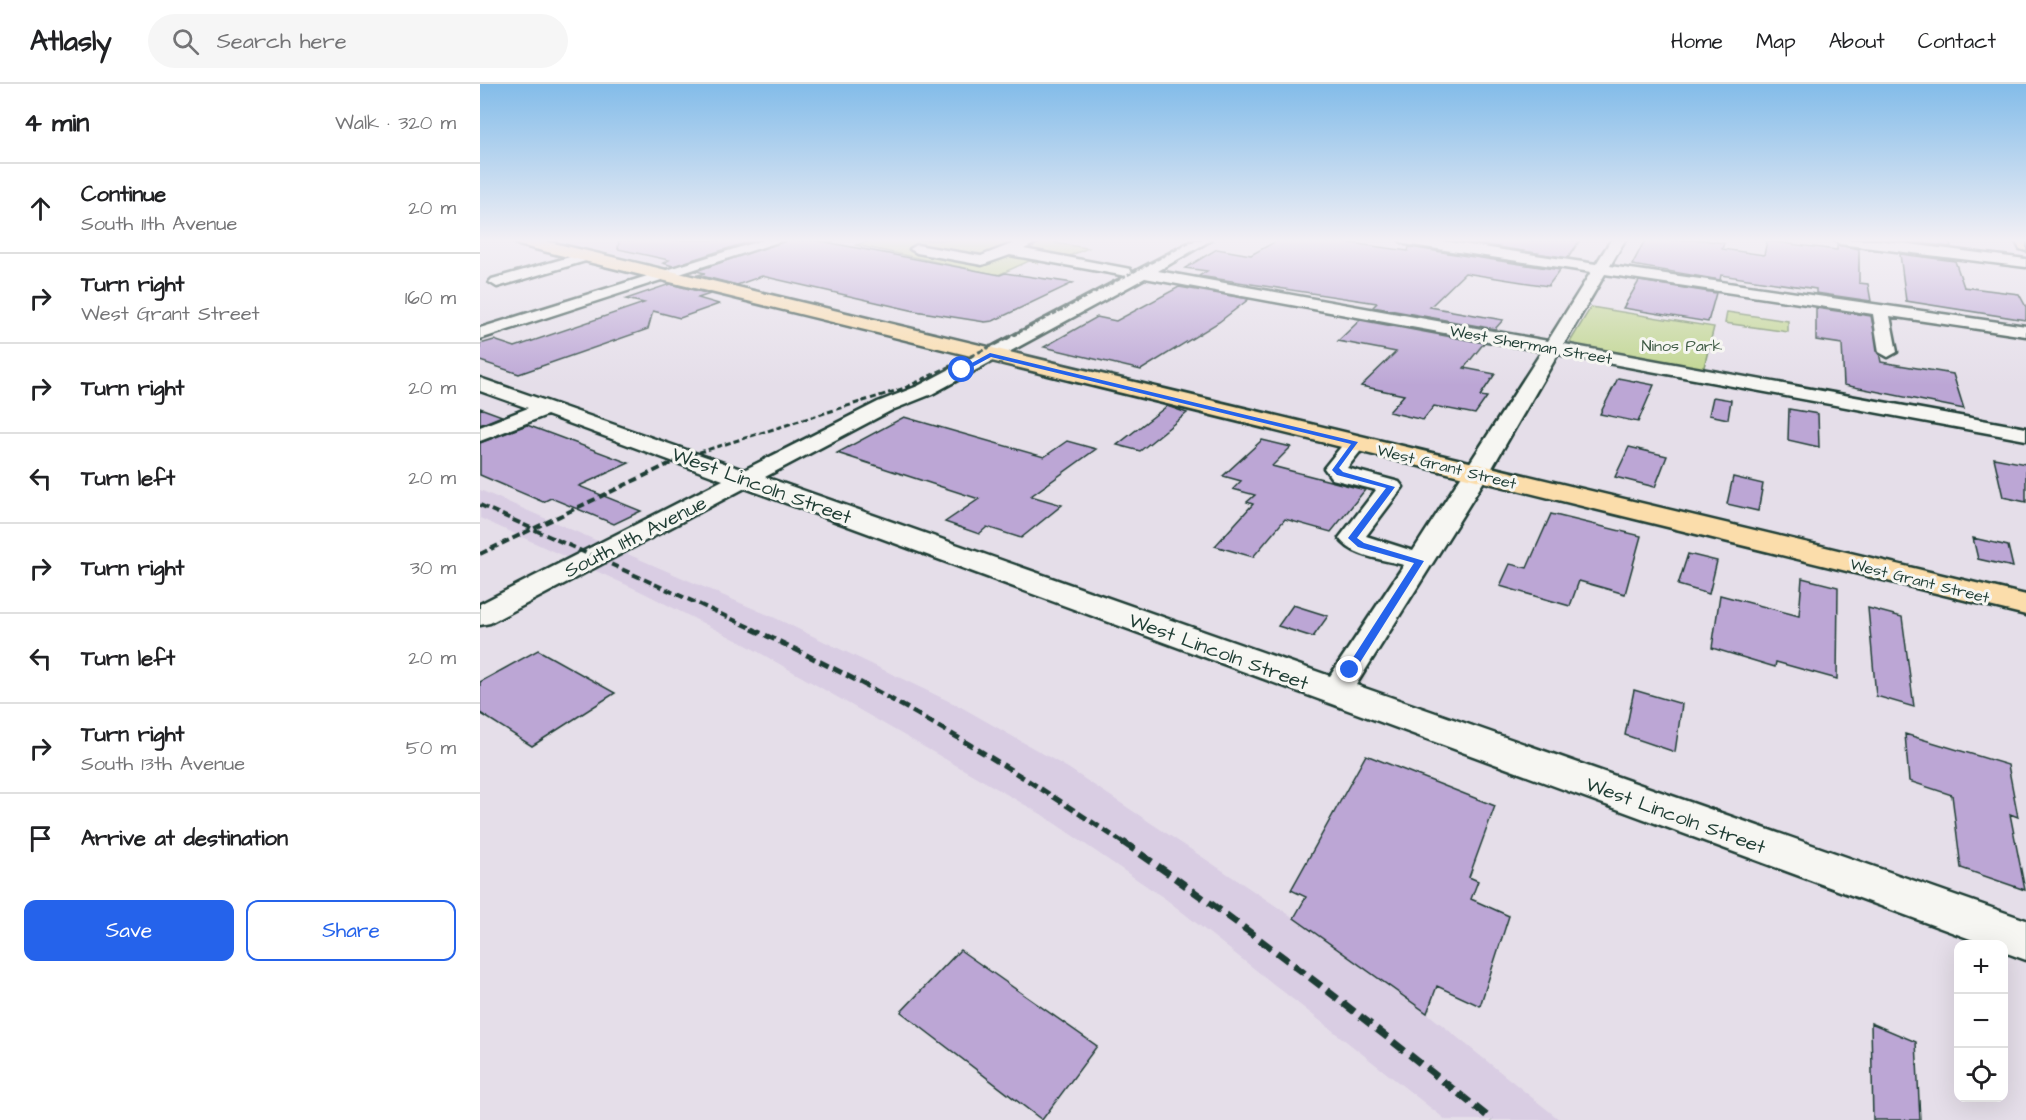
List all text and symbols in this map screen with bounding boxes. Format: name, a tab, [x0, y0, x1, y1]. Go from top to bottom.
search box	[148, 14, 568, 68]
text: Atlasly	[30, 22, 112, 61]
icon: search	[169, 25, 202, 58]
text: Search here	[217, 26, 347, 57]
text: Home	[1671, 27, 1723, 56]
text: Map	[1756, 27, 1796, 56]
text: About	[1829, 27, 1885, 56]
text: Contact	[1918, 27, 1996, 56]
text: 4 min	[24, 105, 89, 141]
text: Walk · 320 m	[335, 109, 456, 137]
text: Continue	[81, 179, 166, 210]
icon: ahead	[24, 192, 57, 225]
text: 20 m	[408, 194, 456, 222]
text: South 11th Avenue	[81, 210, 237, 238]
text: Turn right	[81, 269, 184, 300]
icon: right	[24, 282, 57, 315]
text: 160 m	[405, 284, 456, 312]
text: West Grant Street	[81, 300, 260, 328]
street label: West Sherman Street	[1448, 320, 1614, 370]
park label: Ninos Park	[1642, 335, 1723, 357]
route start	[948, 356, 974, 382]
icon: right	[24, 372, 57, 405]
text: Turn right	[81, 373, 184, 404]
text: 20 m	[408, 374, 456, 402]
street label: West Grant Street	[1375, 439, 1519, 495]
street label: West Lincoln Street	[668, 440, 855, 531]
icon: left	[24, 462, 57, 495]
text: Turn left	[81, 463, 175, 494]
text: 20 m	[408, 464, 456, 492]
street label: South 11th Avenue	[559, 489, 712, 585]
icon: right	[24, 552, 57, 585]
text: Turn right	[81, 553, 184, 584]
street label: West Grant Street	[1848, 553, 1992, 609]
text: 30 m	[410, 554, 456, 582]
street label: West Lincoln Street	[1125, 606, 1312, 697]
icon: left	[24, 642, 57, 675]
text: Turn left	[81, 643, 175, 674]
text: 20 m	[408, 644, 456, 672]
route end	[1336, 656, 1362, 682]
text: Turn right	[81, 719, 184, 750]
icon: right	[24, 732, 57, 765]
text: 50 m	[406, 734, 456, 762]
text: South 13th Avenue	[81, 750, 245, 778]
street label: West Lincoln Street	[1582, 770, 1769, 861]
icon: arrive	[24, 822, 57, 855]
text: Arrive at destination	[81, 823, 288, 854]
button: Save	[24, 900, 234, 961]
button: Share	[246, 900, 456, 961]
map controls	[1954, 940, 2008, 1102]
button: +	[1954, 940, 2008, 994]
button: −	[1954, 994, 2008, 1048]
button: locate	[1954, 1048, 2008, 1102]

